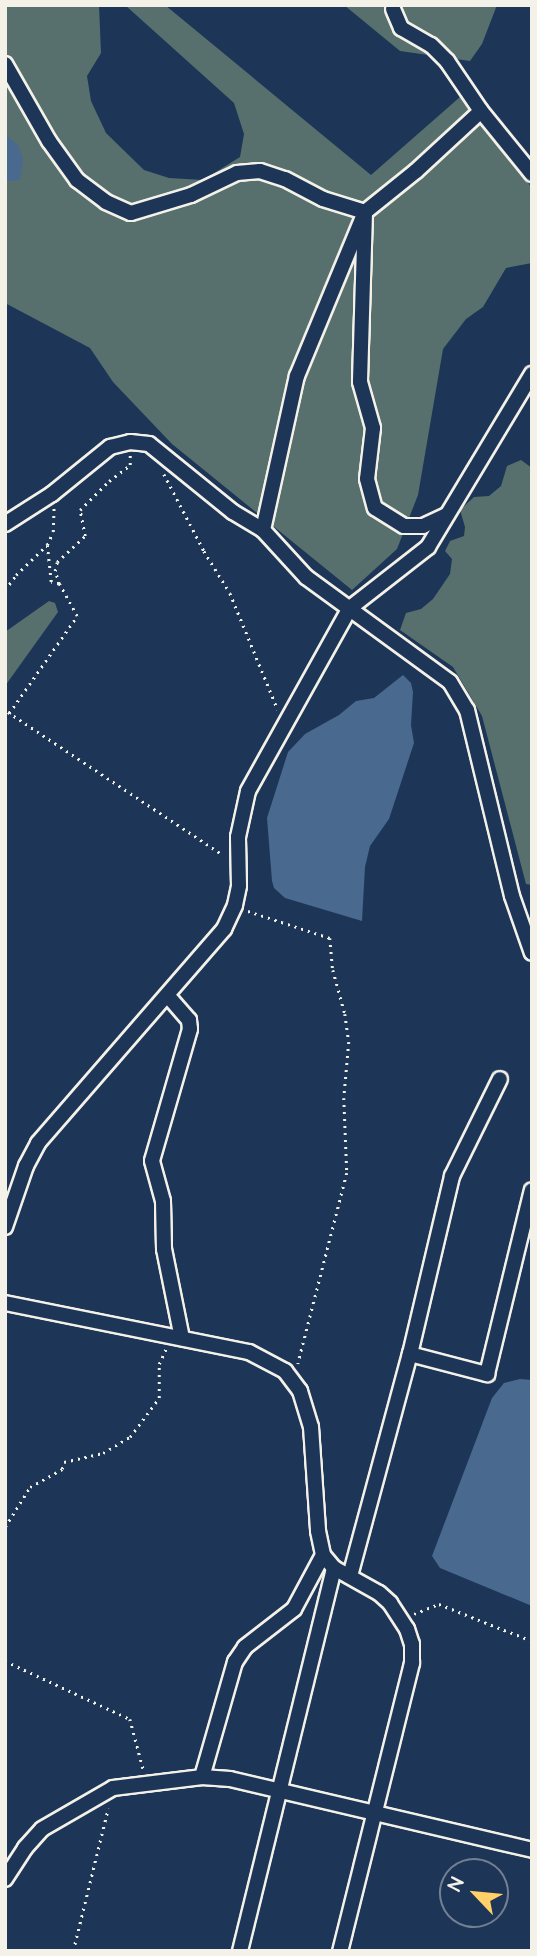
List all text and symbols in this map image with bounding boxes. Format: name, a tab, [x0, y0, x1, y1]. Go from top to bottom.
north arrow	[439, 1858, 509, 1928]
text: N	[442, 1873, 471, 1896]

